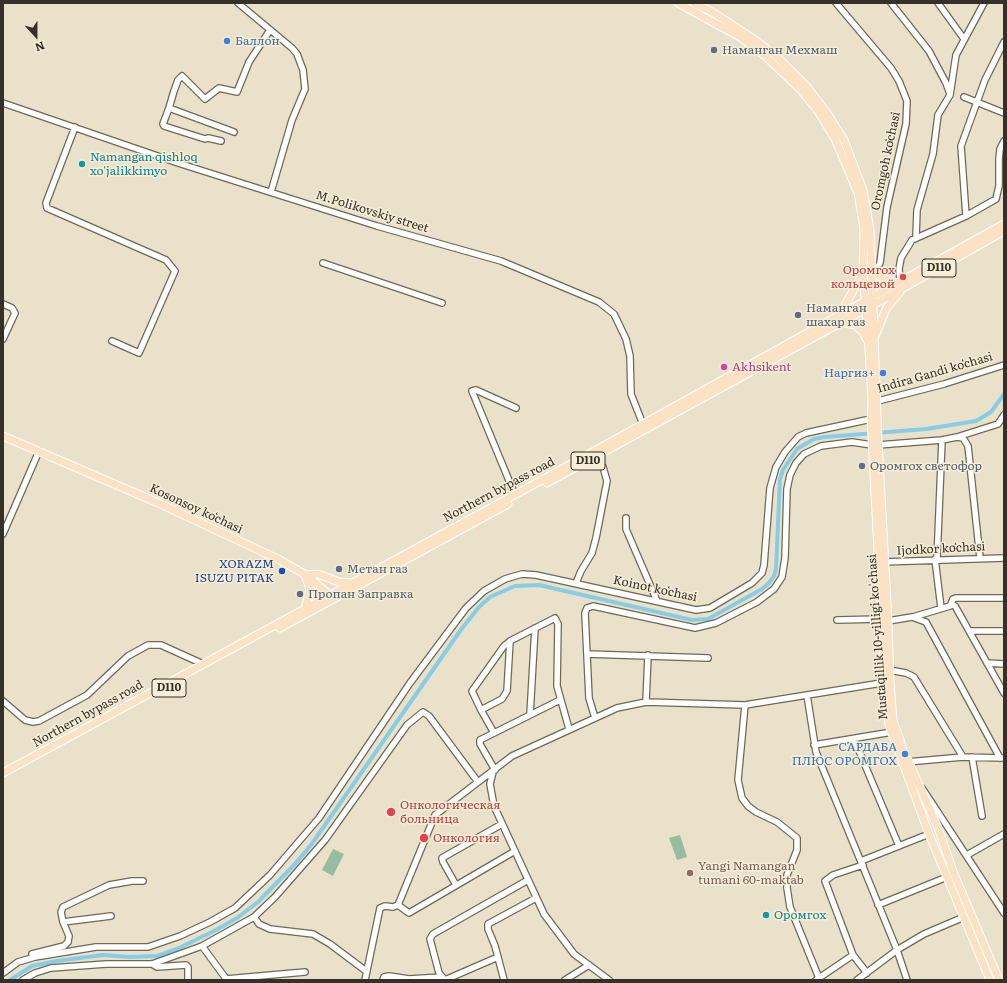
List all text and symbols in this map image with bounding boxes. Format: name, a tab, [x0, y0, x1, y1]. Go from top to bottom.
north arrow	[16, 16, 56, 56]
place label: Баллон	[235, 34, 280, 48]
marker: Баллон	[222, 36, 232, 46]
text: N	[33, 38, 47, 56]
place label: Наманган Мехмаш	[722, 43, 838, 57]
marker: Наманган Мехмаш	[709, 45, 719, 55]
street label: Oromgoh koʻchasi	[868, 110, 904, 212]
place label: Namangan qishloq xo'jalikkimyo	[90, 150, 198, 178]
marker: Namangan qishloq xo'jalikkimyo	[77, 159, 87, 169]
street label: M.Polikovskiy street	[314, 188, 430, 236]
road number: D110	[922, 259, 956, 277]
place label: Оромгох кольцевой	[831, 263, 895, 291]
marker: Оромгох кольцевой	[898, 272, 908, 282]
place label: Наманган шахар газ	[806, 301, 867, 329]
marker: Наманган шахар газ	[793, 310, 803, 320]
street label: Indira Gandi koʻchasi	[876, 350, 994, 396]
place label: Akhsikent	[732, 360, 791, 374]
marker: Akhsikent	[719, 362, 729, 372]
place label: Наргиз+	[824, 366, 875, 380]
marker: Наргиз+	[878, 368, 888, 378]
road number: D110	[571, 452, 605, 470]
street label: Northern bypass road	[441, 454, 557, 526]
place label: Оромгох светофор	[870, 459, 982, 473]
marker: Оромгох светофор	[857, 461, 867, 471]
street label: Kosonsoy koʻchasi	[147, 481, 245, 537]
street label: Ijodkor koʻchasi	[896, 539, 986, 559]
street label: Mustaqillik 10-yilligi ko'chasi	[865, 554, 891, 720]
place label: XORAZM ISUZU PITAK	[195, 557, 274, 585]
place label: Метан газ	[347, 562, 408, 576]
marker: Метан газ	[334, 564, 344, 574]
marker: XORAZM ISUZU PITAK	[277, 566, 287, 576]
street label: Koinot koʻchasi	[612, 573, 698, 605]
place label: Пропан Заправка	[308, 587, 414, 601]
marker: Пропан Заправка	[295, 589, 305, 599]
street label: Northern bypass road	[30, 678, 146, 750]
road number: D110	[152, 679, 186, 697]
place label: САРДАБА ПЛЮС ОРОМГОХ	[792, 740, 897, 768]
marker: САРДАБА ПЛЮС ОРОМГОХ	[900, 749, 910, 759]
place label: Онкологическая больница	[400, 798, 500, 826]
marker: Онкологическая больница	[385, 806, 397, 818]
place label: Онкология	[433, 831, 500, 845]
marker: Онкология	[418, 832, 430, 844]
place label: Yangi Namangan tumani 60-maktab	[698, 859, 804, 887]
marker: Yangi Namangan tumani 60-maktab	[685, 868, 695, 878]
place label: Оромгох	[774, 908, 826, 922]
marker: Оромгох	[761, 910, 771, 920]

